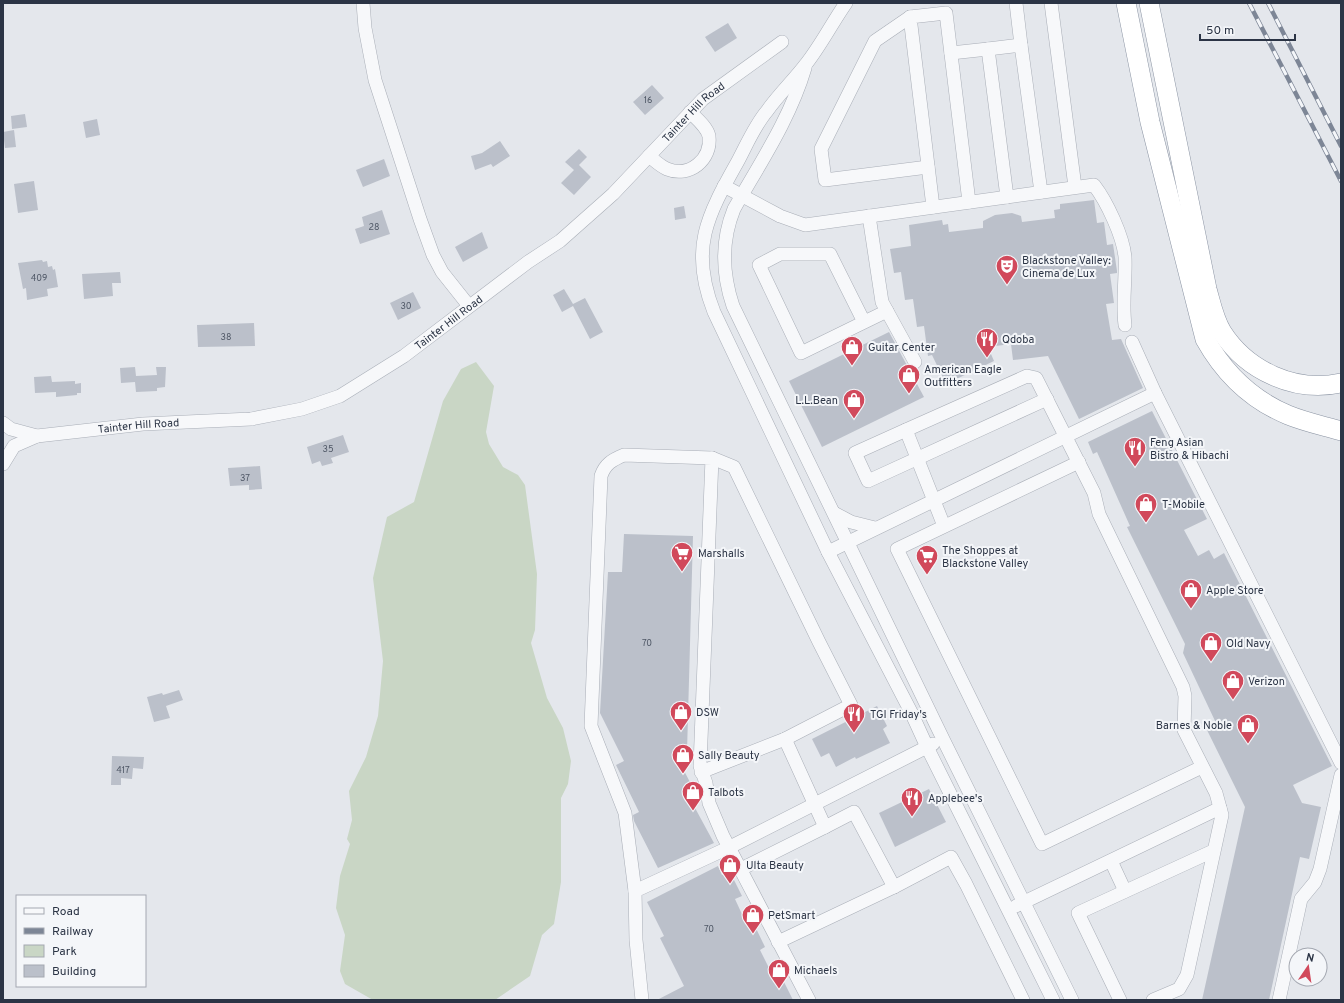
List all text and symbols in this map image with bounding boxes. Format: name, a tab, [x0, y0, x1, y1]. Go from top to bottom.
scale bar	[1200, 16, 1295, 42]
text: 50 m	[1206, 23, 1234, 39]
street label: Tainter Hill Road	[660, 80, 728, 146]
house number: 16	[644, 95, 652, 106]
house number: 28	[368, 222, 380, 233]
theatre icon: Blackstone Valley: Cinema de Lux	[994, 253, 1020, 286]
place label: Blackstone Valley: Cinema de Lux	[1022, 254, 1111, 281]
house number: 409	[31, 273, 47, 284]
street label: Tainter Hill Road	[412, 293, 486, 353]
house number: 30	[400, 301, 412, 312]
restaurant icon: Qdoba	[974, 326, 1000, 359]
house number: 38	[221, 332, 231, 343]
place label: Qdoba	[1002, 333, 1035, 347]
shop icon: Guitar Center	[839, 334, 865, 367]
place label: Guitar Center	[868, 341, 936, 355]
shop icon: American Eagle Outfitters	[896, 362, 922, 395]
place label: American Eagle Outfitters	[924, 363, 1002, 390]
shop icon: L.L.Bean	[841, 387, 867, 420]
place label: L.L.Bean	[795, 394, 838, 408]
street label: Tainter Hill Road	[97, 416, 180, 437]
restaurant icon: Feng Asian Bistro & Hibachi	[1122, 435, 1148, 468]
place label: Feng Asian Bistro & Hibachi	[1150, 436, 1229, 463]
house number: 35	[322, 444, 334, 455]
house number: 37	[240, 473, 250, 484]
shop icon: T-Mobile	[1133, 491, 1159, 524]
place label: T-Mobile	[1162, 498, 1205, 512]
supermarket icon: Marshalls	[669, 540, 695, 573]
supermarket icon: The Shoppes at Blackstone Valley	[914, 543, 940, 576]
place label: The Shoppes at Blackstone Valley	[942, 544, 1028, 571]
place label: Marshalls	[698, 547, 745, 561]
shop icon: Apple Store	[1178, 577, 1204, 610]
place label: Apple Store	[1206, 584, 1264, 598]
shop icon: Old Navy	[1198, 630, 1224, 663]
place label: Old Navy	[1226, 637, 1271, 651]
house number: 70	[642, 638, 652, 649]
shop icon: Verizon	[1220, 668, 1246, 701]
place label: Verizon	[1248, 675, 1285, 689]
shop icon: DSW	[668, 699, 694, 732]
restaurant icon: TGI Friday's	[841, 701, 867, 734]
place label: DSW	[696, 706, 719, 720]
place label: TGI Friday's	[870, 708, 927, 722]
shop icon: Barnes & Noble	[1235, 712, 1261, 745]
place label: Barnes & Noble	[1156, 719, 1232, 733]
shop icon: Sally Beauty	[670, 742, 696, 775]
place label: Sally Beauty	[698, 749, 760, 763]
house number: 417	[116, 765, 130, 776]
shop icon: Talbots	[680, 779, 706, 812]
restaurant icon: Applebee's	[899, 785, 925, 818]
place label: Talbots	[708, 786, 744, 800]
place label: Applebee's	[928, 792, 983, 806]
shop icon: Ulta Beauty	[717, 852, 743, 885]
place label: Ulta Beauty	[746, 859, 804, 873]
legend	[16, 895, 146, 987]
shop icon: PetSmart	[740, 902, 766, 935]
text: Road	[52, 904, 80, 920]
place label: PetSmart	[768, 909, 815, 923]
text: Railway	[52, 924, 93, 940]
house number: 70	[704, 924, 714, 935]
text: Park	[52, 944, 77, 960]
north arrow	[1288, 947, 1328, 987]
text: N	[1305, 951, 1315, 966]
shop icon: Michaels	[766, 957, 792, 990]
text: Building	[52, 964, 96, 980]
place label: Michaels	[794, 964, 837, 978]

